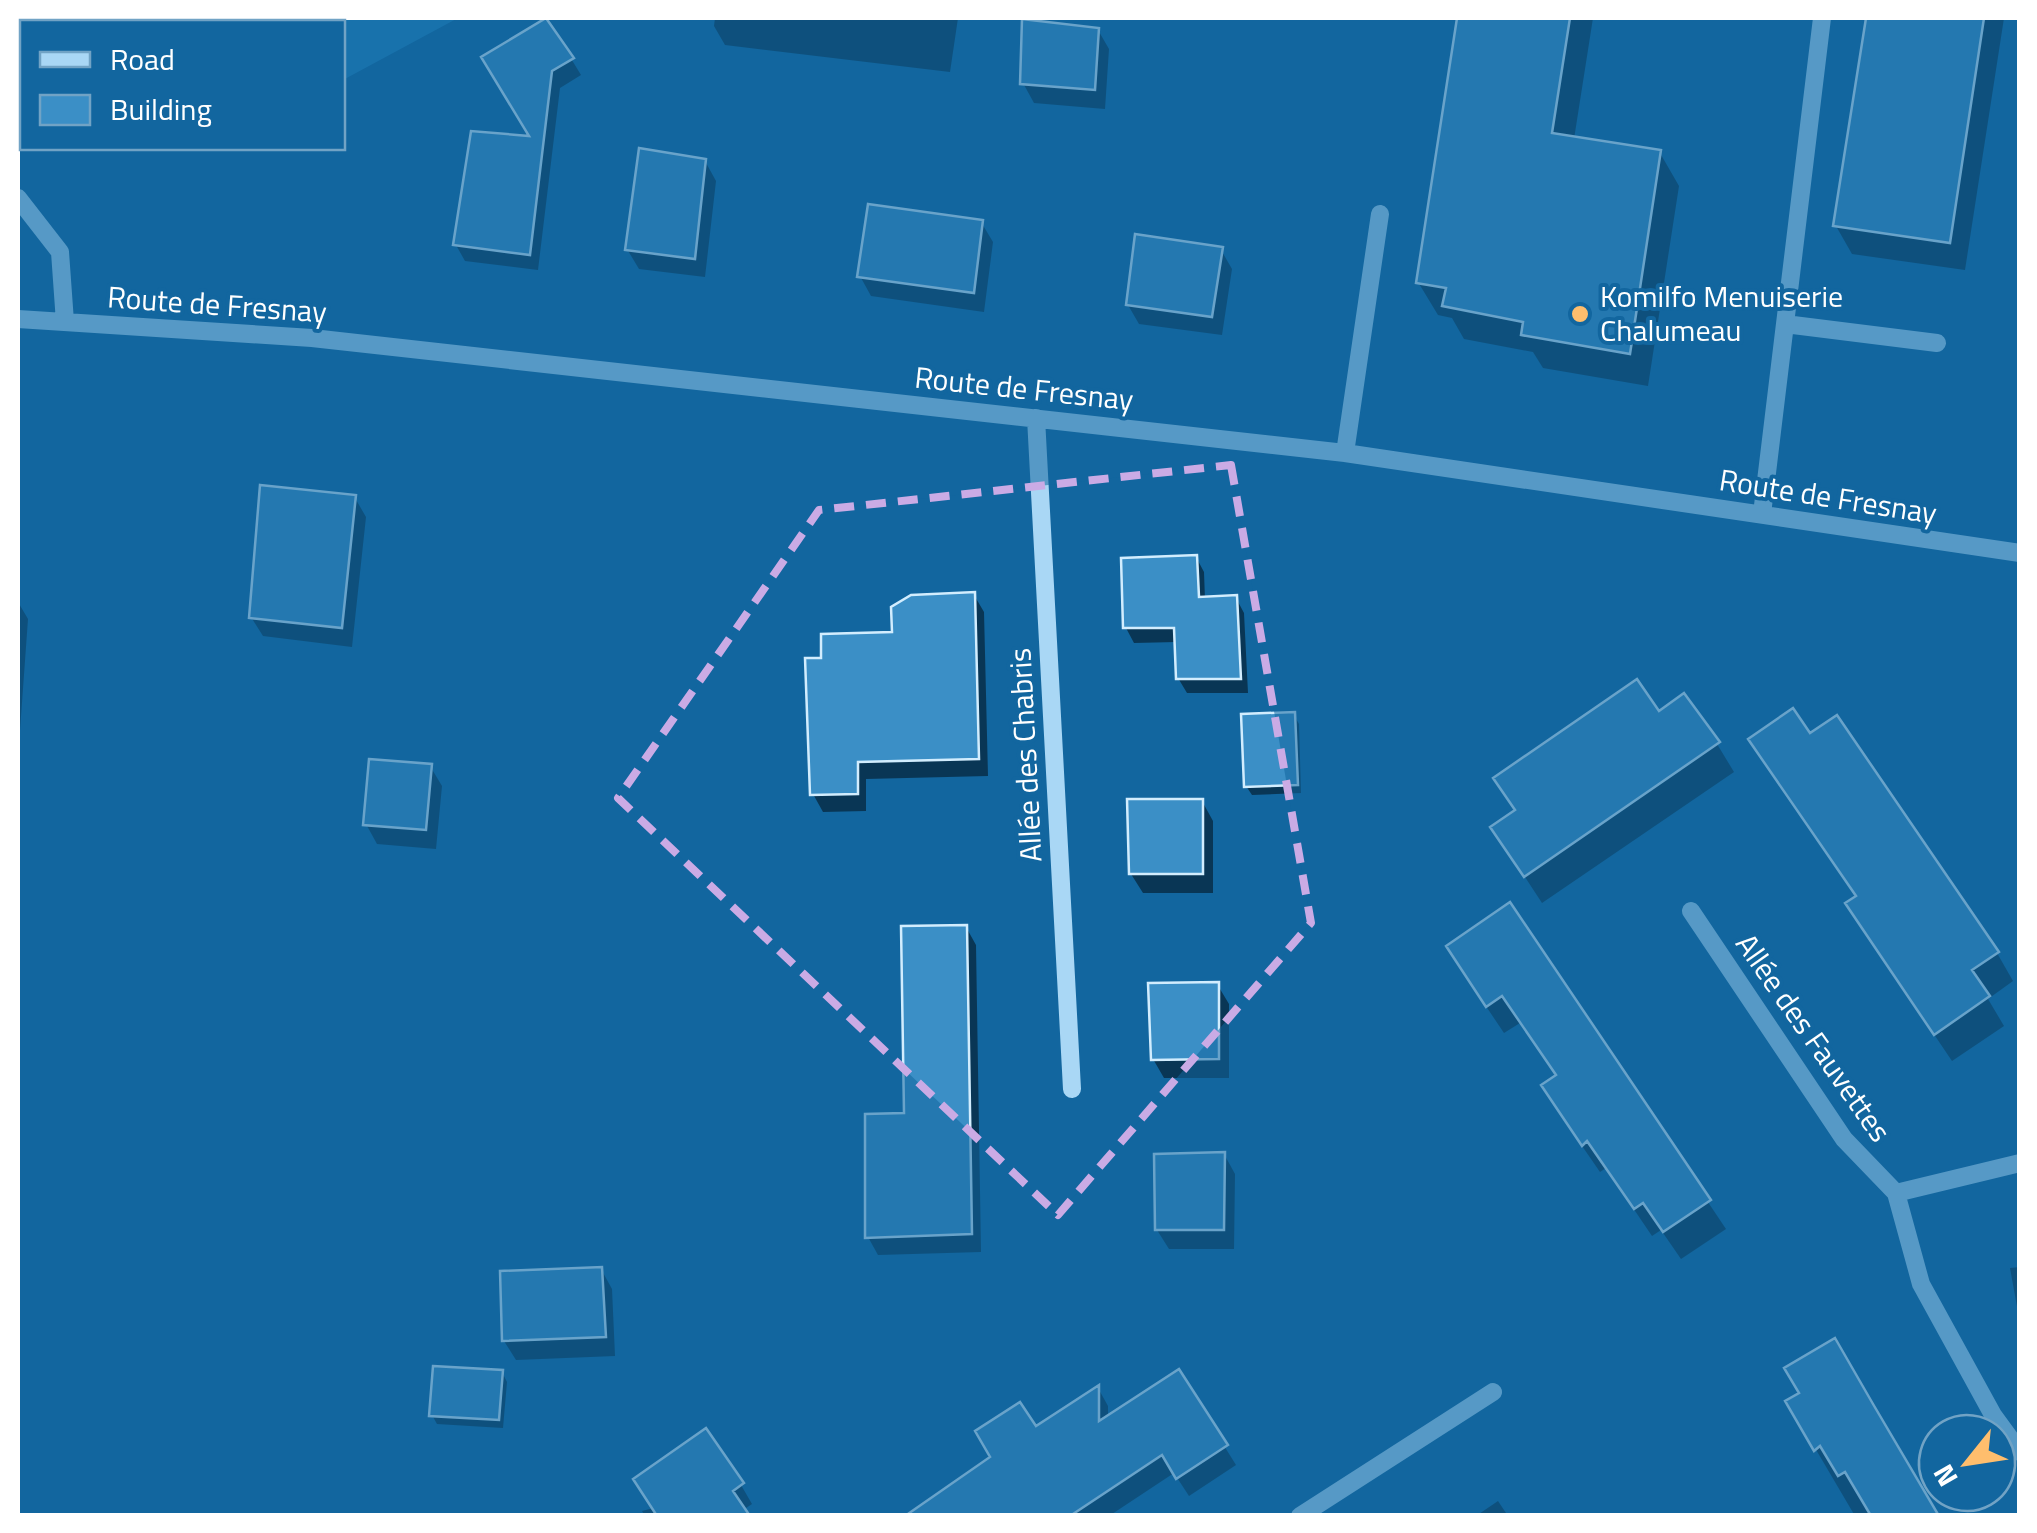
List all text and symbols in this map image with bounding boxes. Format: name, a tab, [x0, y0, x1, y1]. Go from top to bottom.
legend	[20, 20, 345, 150]
text: Road	[110, 36, 175, 82]
text: Building	[110, 86, 212, 132]
street label: Route de Fresnay	[106, 273, 328, 335]
place label: Komilfo Menuiserie Chalumeau	[1600, 273, 1843, 353]
marker: Komilfo Menuiserie Chalumeau	[1569, 303, 1591, 325]
street label: Route de Fresnay	[912, 354, 1136, 422]
street label: Route de Fresnay	[1716, 456, 1940, 536]
street label: Allée des Chabris	[996, 647, 1054, 863]
street label: Allée des Fauvettes	[1725, 924, 1903, 1151]
north arrow	[1917, 1413, 2017, 1513]
text: N	[1921, 1457, 1968, 1495]

